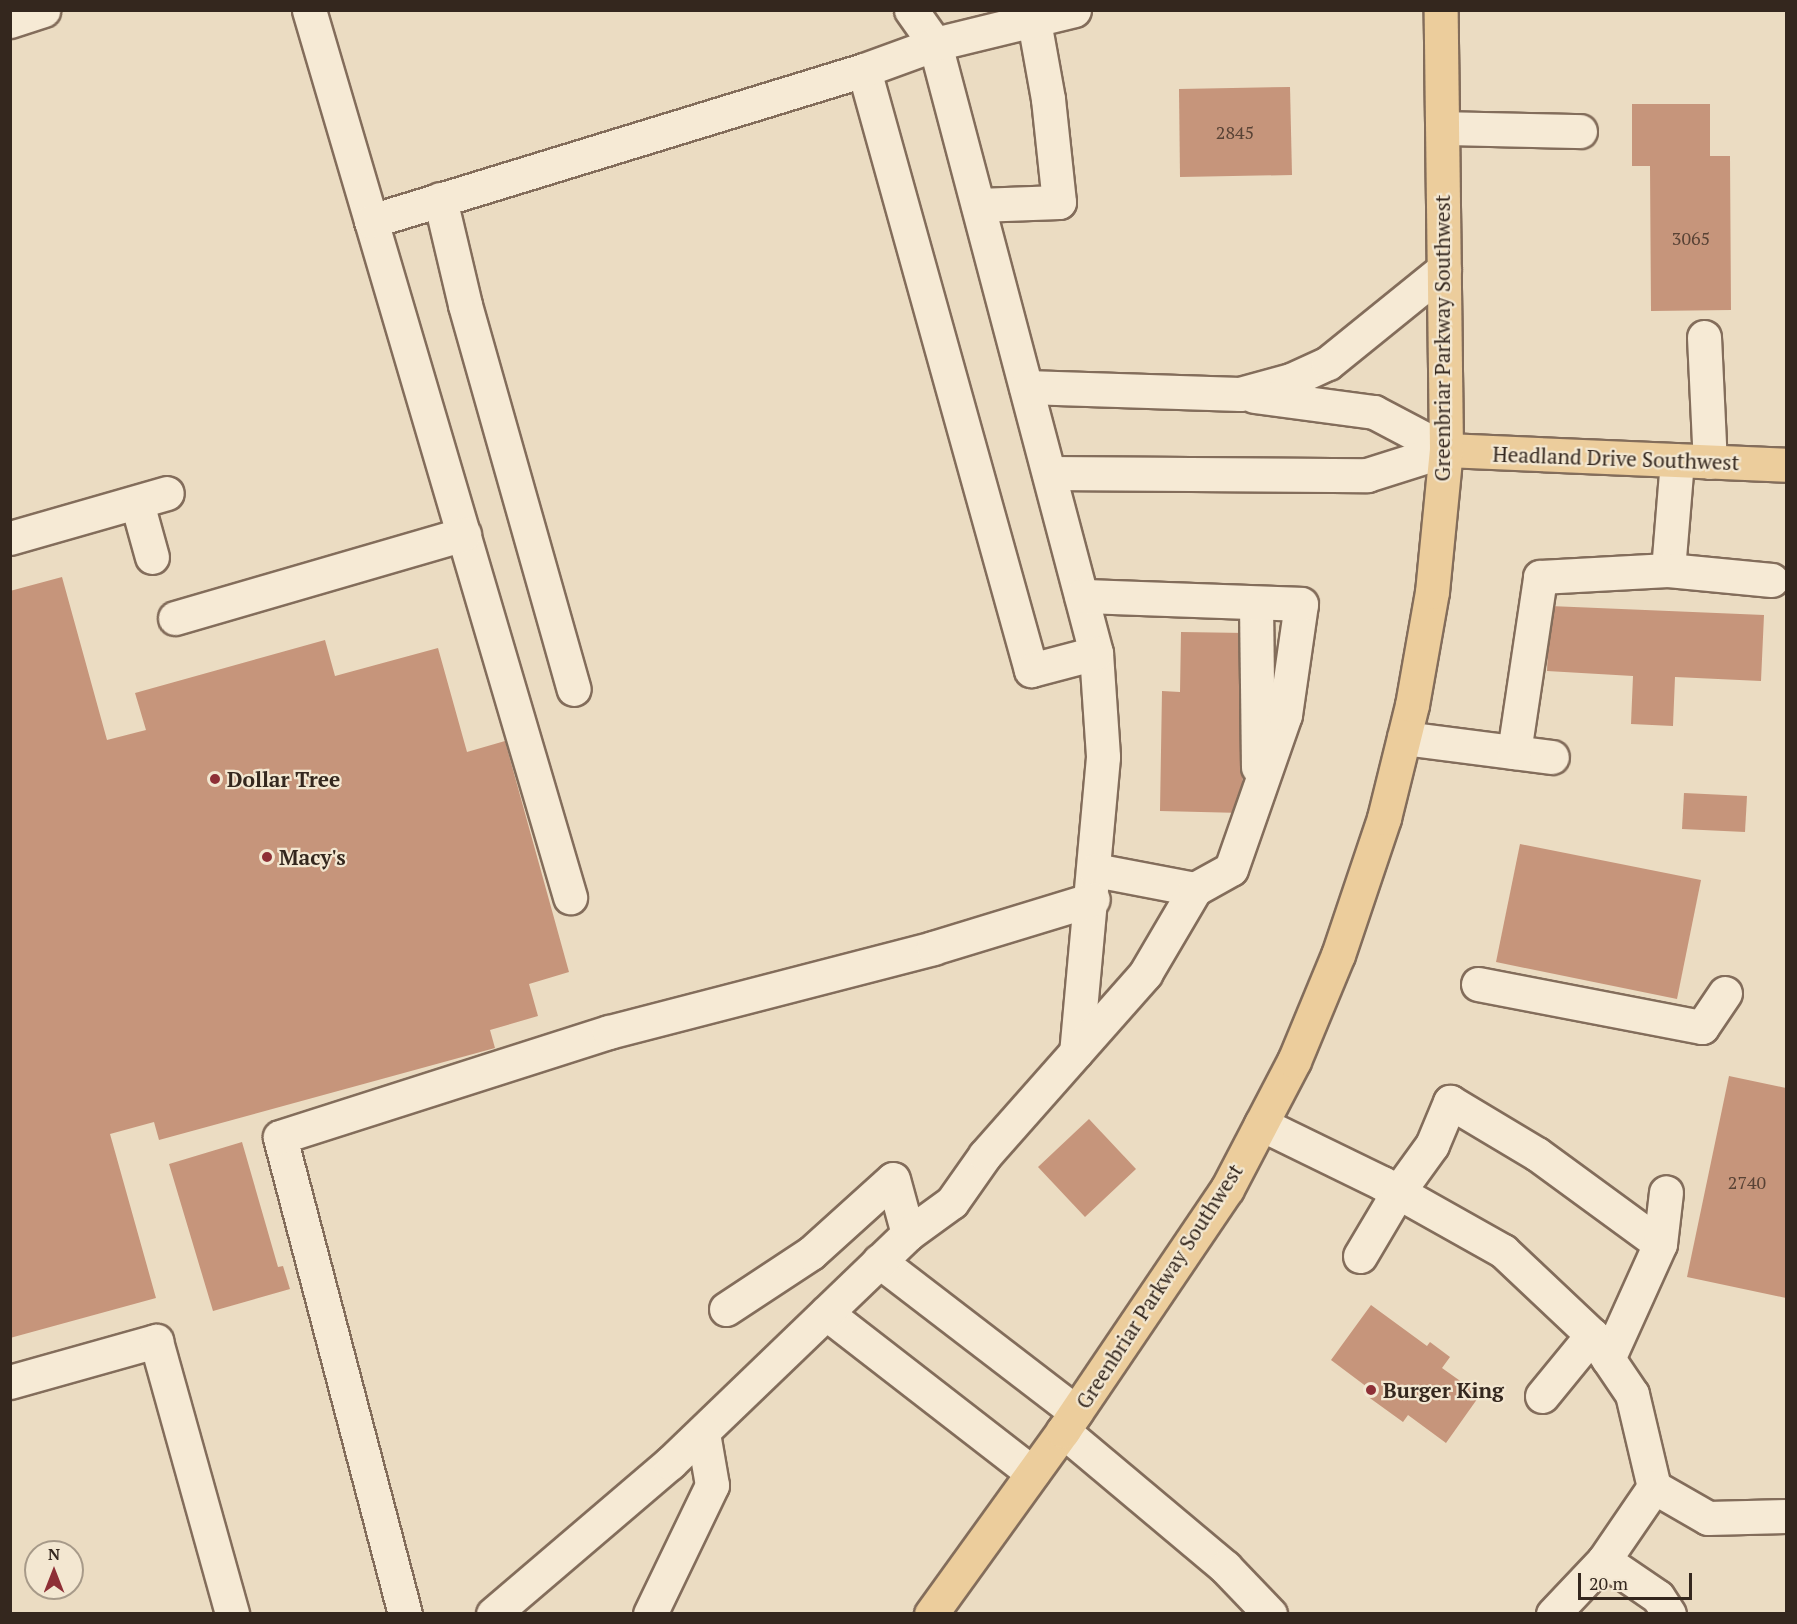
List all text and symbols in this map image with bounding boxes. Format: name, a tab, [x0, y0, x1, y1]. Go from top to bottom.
house number: 2845	[1216, 121, 1254, 143]
street label: Greenbriar Parkway Southwest	[1429, 195, 1455, 481]
house number: 3065	[1672, 227, 1710, 249]
street label: Headland Drive Southwest	[1492, 441, 1740, 475]
place label: Dollar Tree	[227, 766, 340, 792]
marker: Dollar Tree	[208, 772, 222, 786]
place label: Macy's	[279, 844, 346, 870]
marker: Macy's	[260, 850, 274, 864]
street label: Greenbriar Parkway Southwest	[1070, 1159, 1248, 1413]
house number: 2740	[1728, 1171, 1766, 1193]
place label: Burger King	[1383, 1377, 1504, 1403]
marker: Burger King	[1364, 1383, 1378, 1397]
north arrow	[24, 1540, 84, 1600]
text: N	[48, 1543, 60, 1565]
scale bar	[1581, 1561, 1695, 1599]
text: 20 m	[1589, 1571, 1628, 1595]

